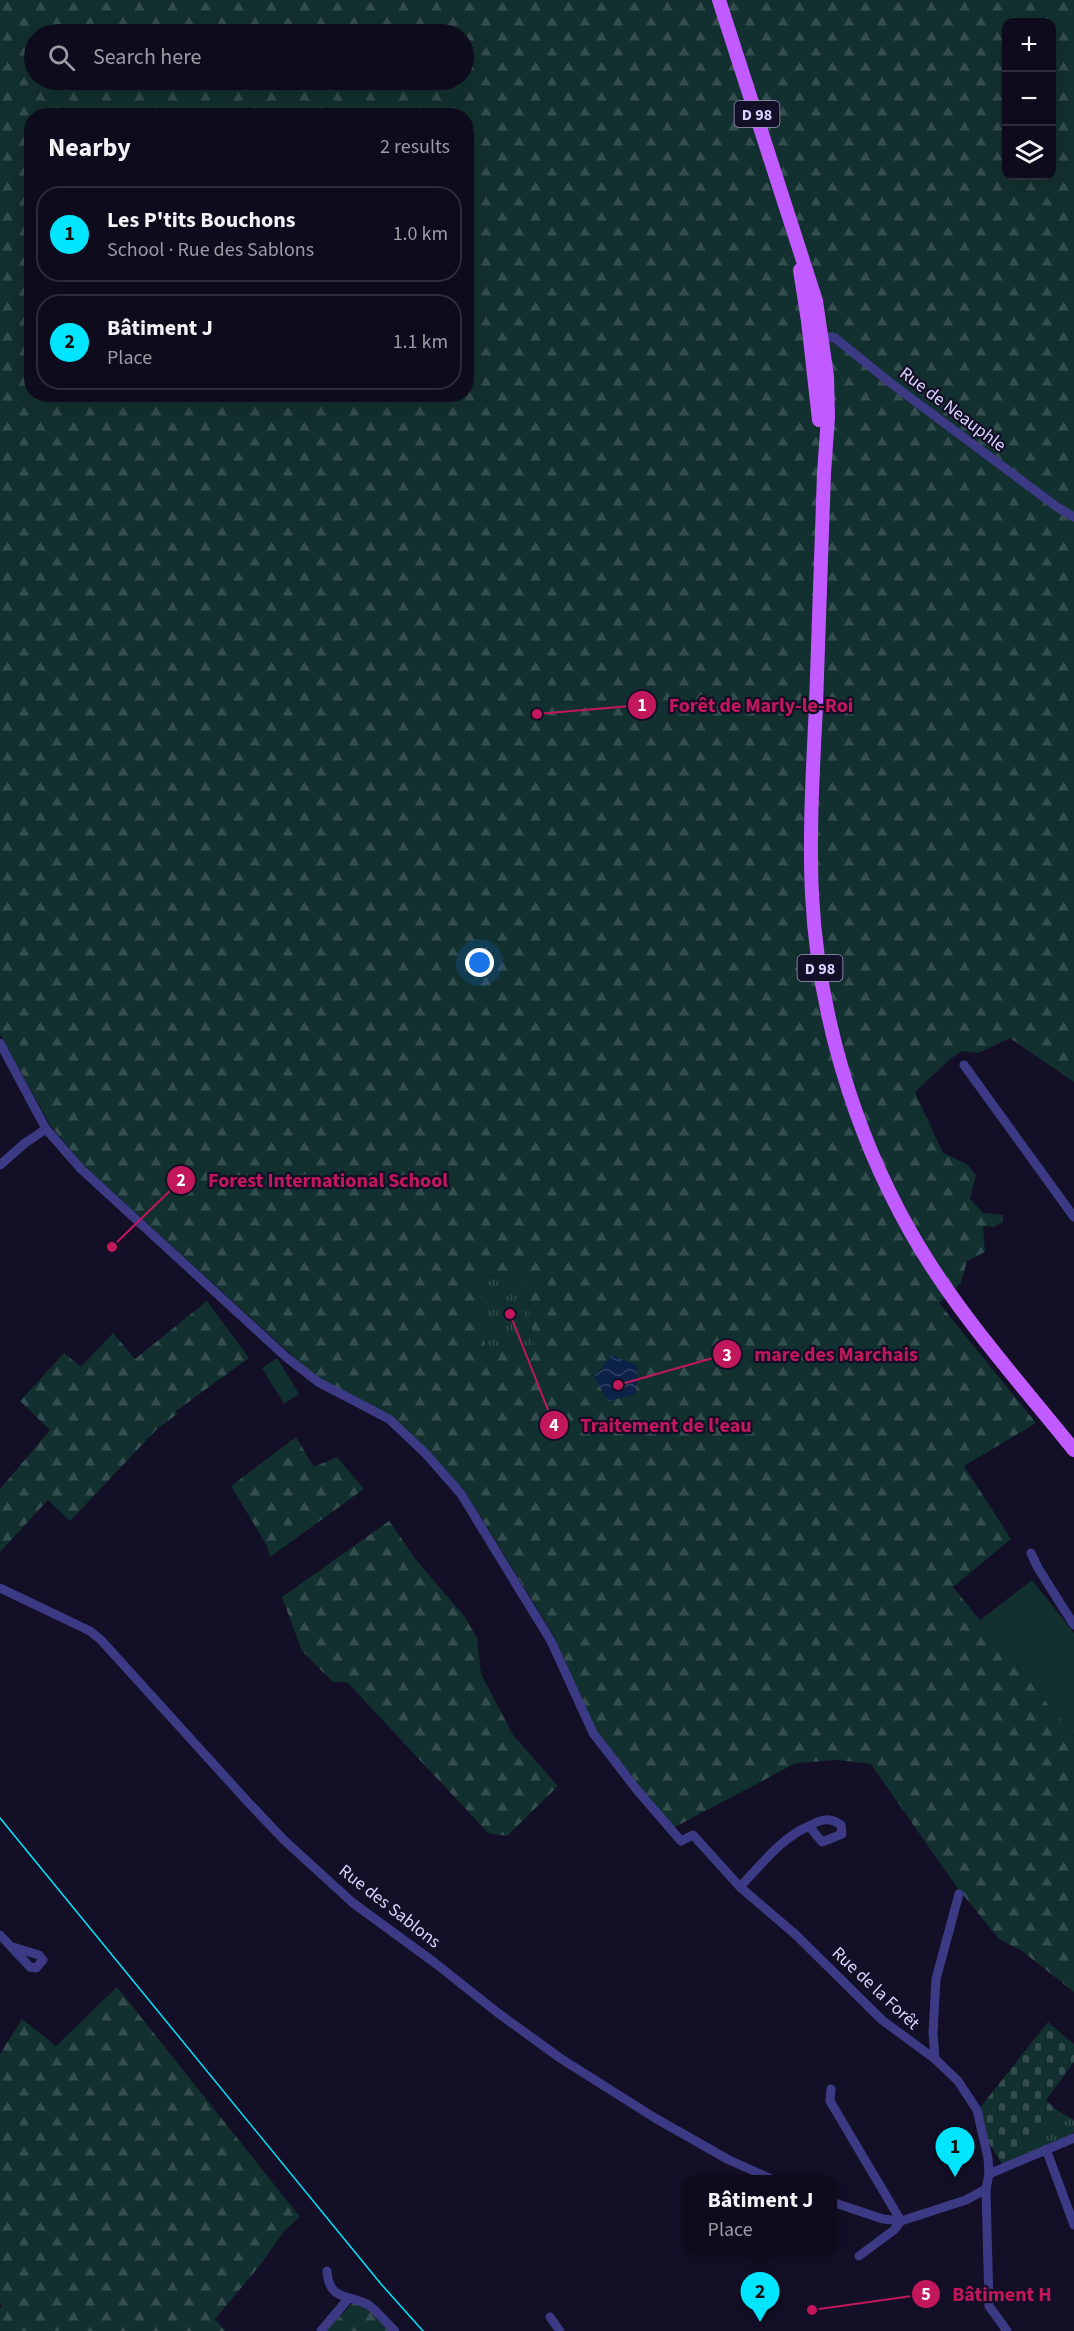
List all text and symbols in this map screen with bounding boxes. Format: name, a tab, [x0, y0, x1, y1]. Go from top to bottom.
map controls	[1002, 18, 1056, 180]
button: +	[1002, 18, 1056, 72]
search box	[24, 24, 474, 90]
icon: search	[45, 41, 78, 74]
text: Search here	[93, 41, 201, 73]
button: −	[1002, 72, 1056, 126]
road number: D 98	[734, 101, 780, 127]
button: layers	[1002, 126, 1056, 180]
text: Nearby	[48, 129, 131, 166]
text: 2 results	[380, 133, 450, 161]
text: Les P'tits Bouchons	[107, 204, 296, 236]
text: 1	[64, 220, 75, 248]
text: 1.0 km	[393, 220, 448, 248]
text: School · Rue des Sablons	[107, 236, 314, 264]
text: Bâtiment J	[107, 312, 213, 344]
text: 2	[64, 328, 75, 356]
text: 1.1 km	[393, 328, 448, 356]
text: Place	[107, 344, 152, 372]
street label: Rue de Neauphle	[894, 361, 1011, 458]
callout: Forêt de Marly-le-Roi	[627, 686, 866, 724]
text: Forêt de Marly-le-Roi	[669, 692, 853, 720]
text: 1	[637, 693, 647, 718]
your location	[465, 948, 494, 977]
road number: D 98	[798, 955, 842, 981]
callout: Forest International School	[166, 1161, 460, 1199]
text: Forest International School	[208, 1167, 448, 1195]
text: 2	[176, 1168, 186, 1193]
callout: mare des Marchais	[712, 1335, 930, 1373]
text: mare des Marchais	[754, 1341, 918, 1369]
text: 3	[722, 1343, 732, 1368]
callout: Traitement de l'eau	[539, 1406, 764, 1444]
text: Traitement de l'eau	[580, 1412, 752, 1440]
text: 4	[549, 1413, 559, 1438]
street label: Rue des Sablons	[334, 1859, 446, 1954]
street label: Rue de la Forêt	[826, 1941, 925, 2036]
pin: 1	[936, 2128, 974, 2177]
popup	[684, 2175, 837, 2253]
text: Bâtiment J	[708, 2184, 813, 2216]
text: Place	[708, 2216, 753, 2244]
pin: 2	[740, 2272, 780, 2322]
callout: Bâtiment H	[911, 2275, 1064, 2313]
text: Bâtiment H	[952, 2281, 1052, 2309]
text: 5	[921, 2282, 931, 2307]

